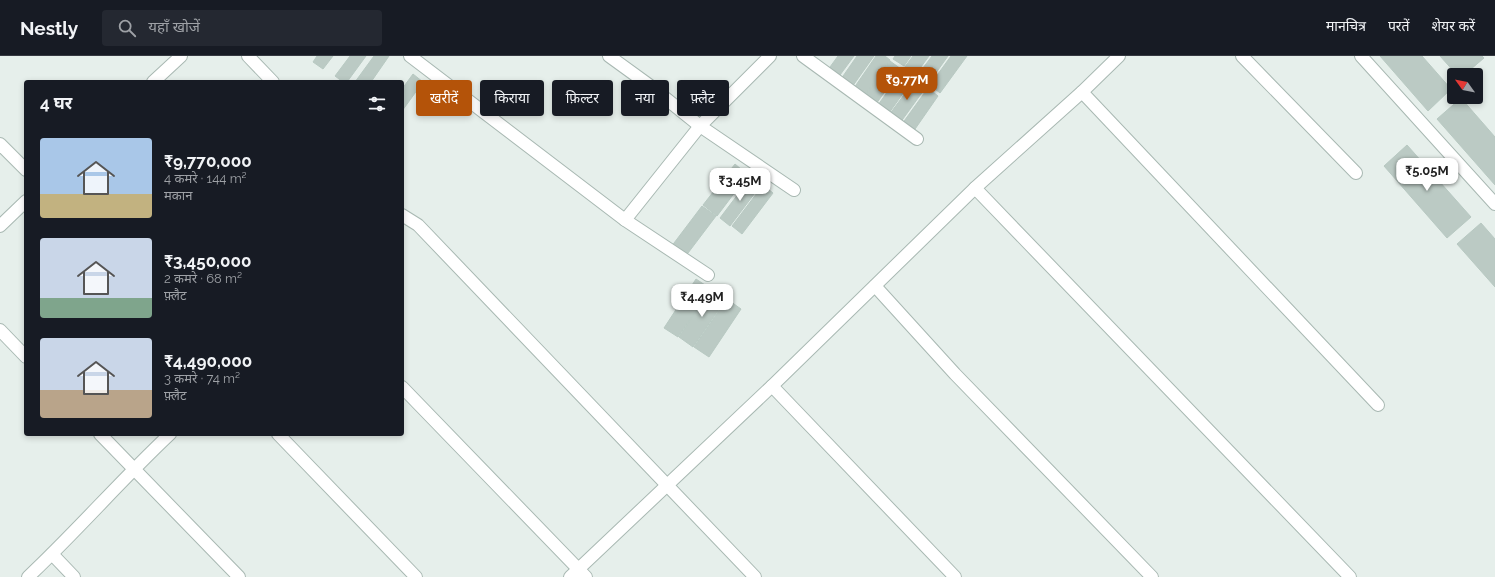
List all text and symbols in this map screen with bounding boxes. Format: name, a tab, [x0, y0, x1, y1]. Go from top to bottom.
search box	[102, 10, 382, 46]
text: Nestly	[20, 17, 78, 39]
icon: search	[116, 17, 138, 39]
text: यहाँ खोजें	[148, 18, 200, 36]
text: मानचित्र	[1326, 18, 1366, 34]
text: परतें	[1388, 18, 1410, 34]
text: शेयर करें	[1432, 18, 1475, 34]
pin: ₹9.77M	[874, 67, 940, 101]
north arrow	[1447, 68, 1483, 104]
map controls	[1447, 68, 1483, 104]
text: ₹9.77M	[885, 72, 929, 87]
chip: खरीदें	[416, 80, 472, 116]
chip: किराया	[480, 80, 544, 116]
chip: फ़िल्टर	[552, 80, 613, 116]
chip: नया	[621, 80, 669, 116]
chip: फ़्लैट	[677, 80, 729, 116]
text: 4 घर	[40, 93, 72, 113]
icon: filters	[366, 93, 388, 115]
text: ₹9,770,000	[164, 151, 252, 171]
icon: home	[72, 154, 120, 202]
pin: ₹5.05M	[1394, 158, 1460, 192]
text: ₹5.05M	[1405, 163, 1449, 178]
pin: ₹3.45M	[707, 168, 773, 202]
text: 4 कमरे · 144 m²	[164, 171, 247, 186]
text: ₹3.45M	[718, 173, 762, 188]
text: मकान	[164, 188, 192, 203]
text: ₹3,450,000	[164, 251, 251, 271]
icon: home	[72, 254, 120, 302]
text: 2 कमरे · 68 m²	[164, 271, 242, 286]
pin: ₹4.49M	[669, 284, 735, 318]
text: फ़्लैट	[164, 288, 187, 303]
text: ₹4.49M	[680, 289, 724, 304]
text: ₹4,490,000	[164, 351, 252, 371]
icon: home	[72, 354, 120, 402]
text: 3 कमरे · 74 m²	[164, 371, 240, 386]
text: फ़्लैट	[164, 388, 187, 403]

